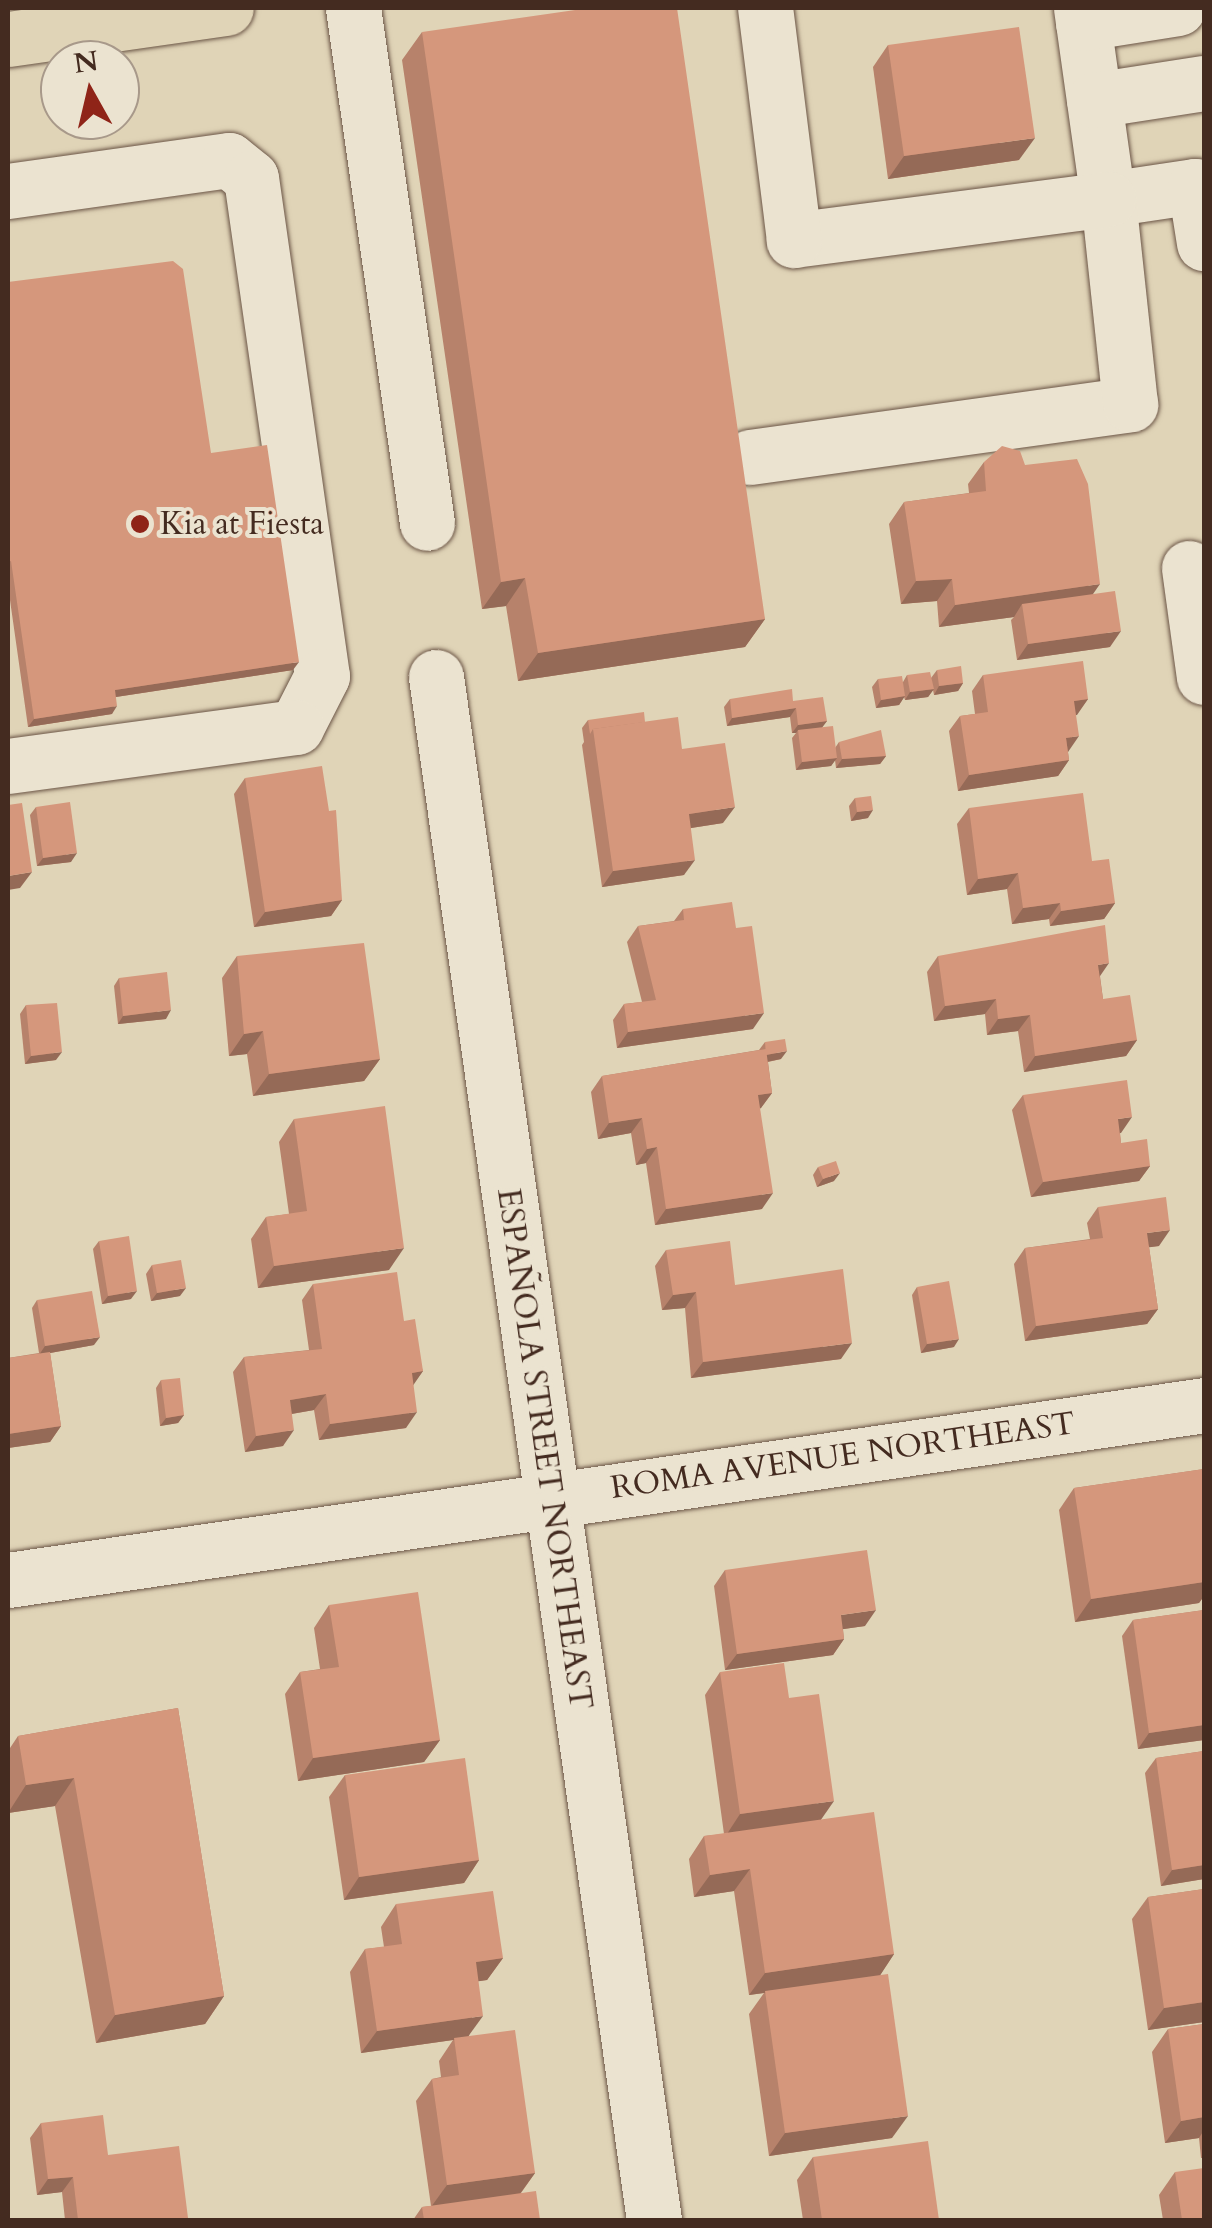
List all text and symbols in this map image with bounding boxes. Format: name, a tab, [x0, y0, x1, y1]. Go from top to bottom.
north arrow	[40, 40, 140, 140]
text: N	[71, 42, 101, 83]
place label: Kia at Fiesta	[160, 505, 324, 543]
marker: Kia at Fiesta	[129, 513, 151, 535]
street label: ESPAÑOLA STREET NORTHEAST	[488, 1186, 600, 1712]
street label: ROMA AVENUE NORTHEAST	[608, 1404, 1078, 1508]

